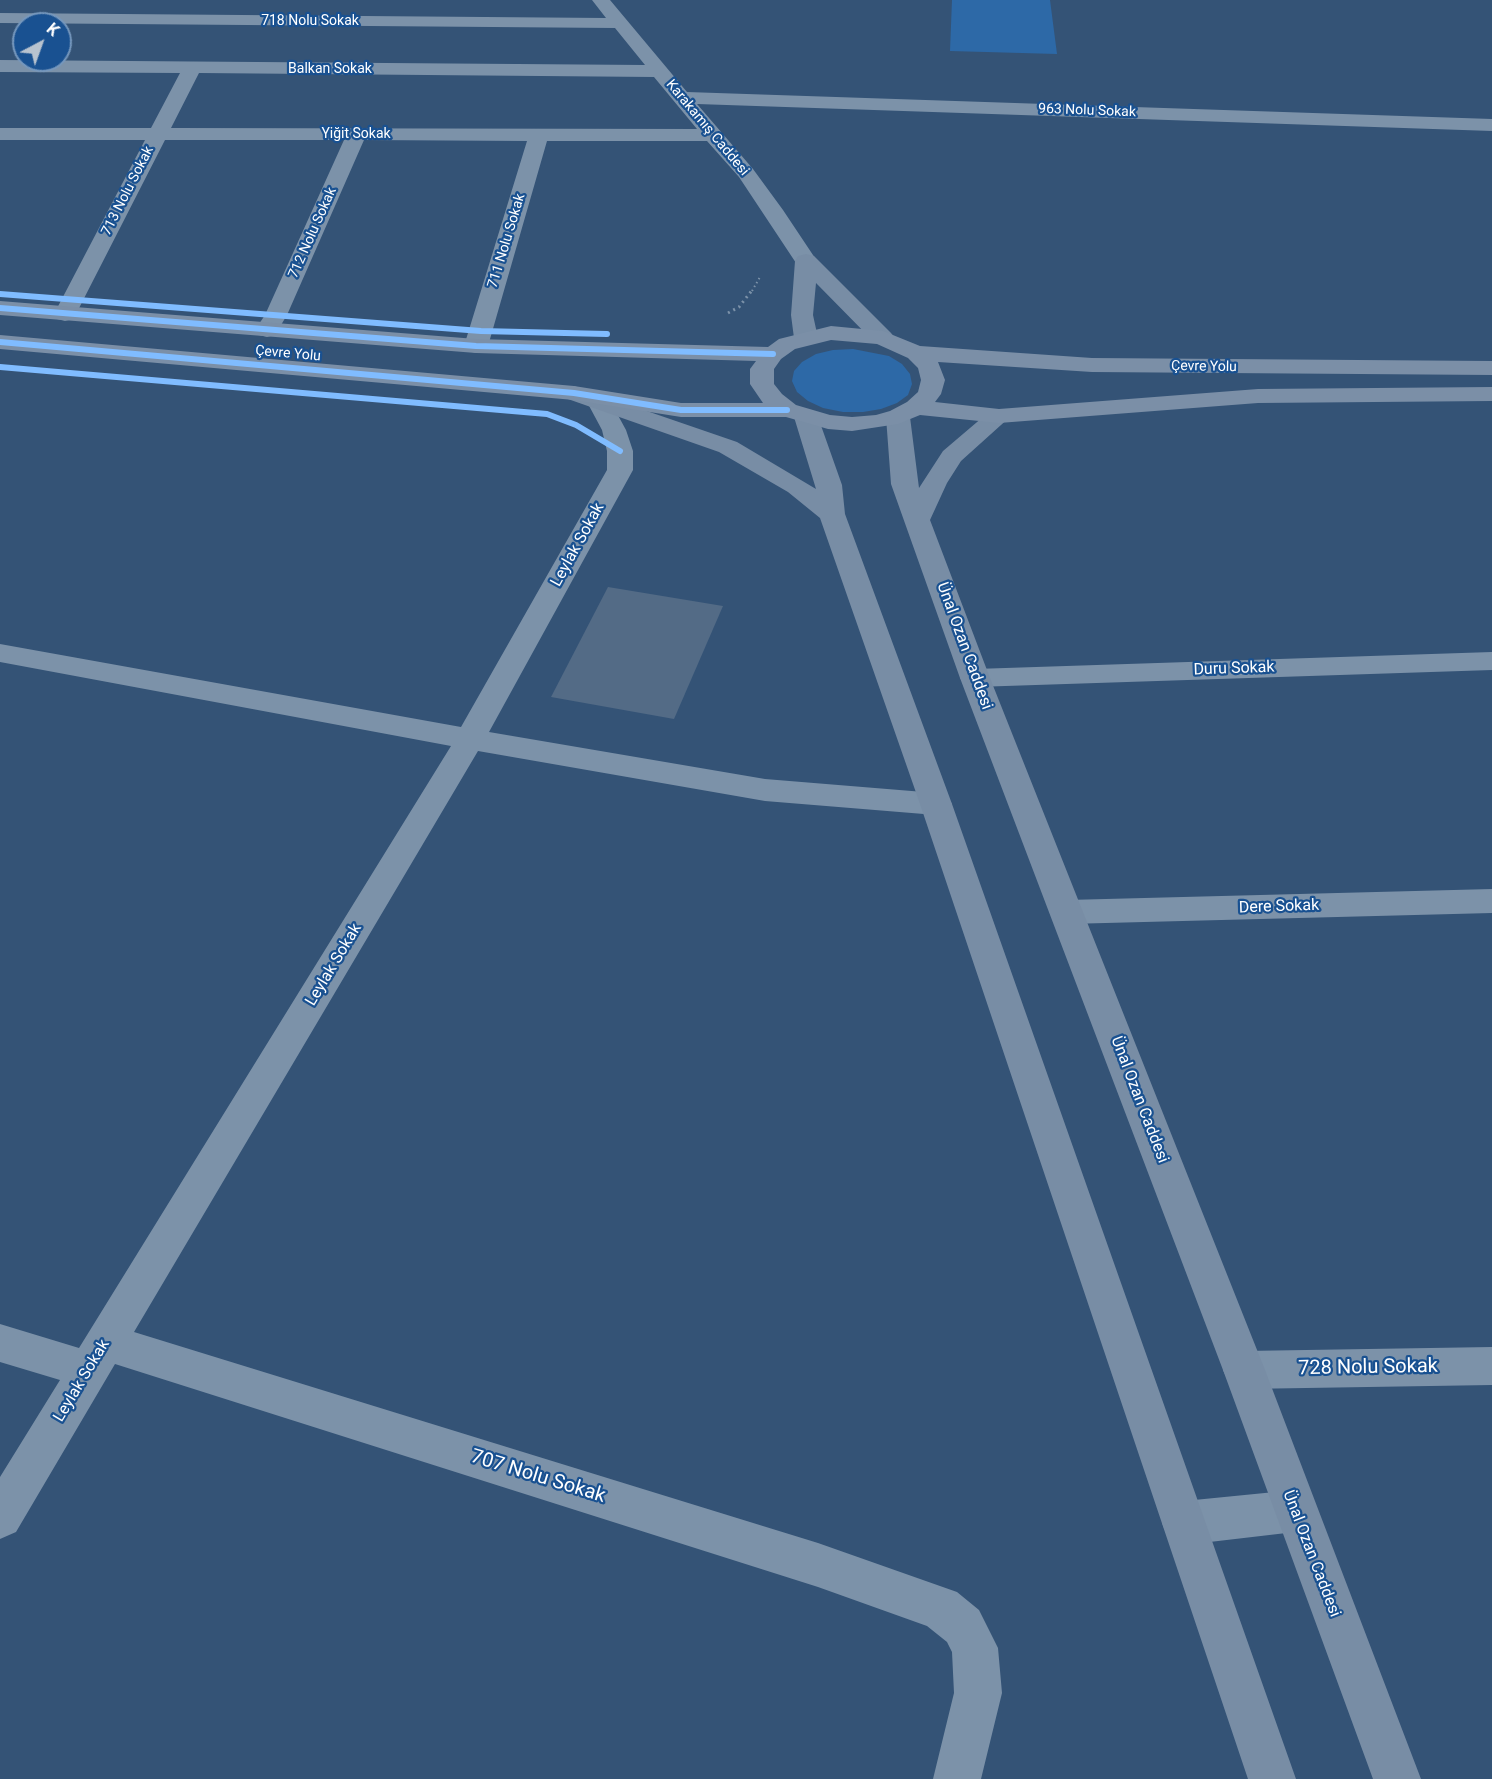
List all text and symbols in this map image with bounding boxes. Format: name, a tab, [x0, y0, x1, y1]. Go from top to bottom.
north arrow	[12, 12, 72, 72]
street label: 718 Nolu Sokak	[261, 13, 359, 29]
text: K	[43, 19, 63, 40]
street label: Balkan Sokak	[288, 61, 372, 77]
street label: Karakamış Caddesi	[662, 77, 752, 179]
street label: 963 Nolu Sokak	[1038, 101, 1136, 121]
street label: Yiğit Sokak	[321, 126, 391, 142]
street label: 713 Nolu Sokak	[98, 144, 158, 238]
street label: 712 Nolu Sokak	[285, 185, 341, 281]
street label: 711 Nolu Sokak	[485, 192, 529, 290]
street label: Çevre Yolu	[254, 343, 322, 365]
street label: Çevre Yolu	[1171, 358, 1237, 376]
street label: Leylak Sokak	[547, 500, 609, 590]
street label: Ünal Ozan Caddesi	[932, 580, 996, 712]
street label: Duru Sokak	[1193, 658, 1275, 680]
street label: Dere Sokak	[1239, 896, 1319, 918]
street label: Leylak Sokak	[302, 920, 366, 1010]
street label: Ünal Ozan Caddesi	[1106, 1034, 1172, 1166]
street label: Leylak Sokak	[50, 1336, 114, 1426]
street label: 728 Nolu Sokak	[1298, 1355, 1438, 1381]
street label: 707 Nolu Sokak	[468, 1445, 608, 1509]
street label: Ünal Ozan Caddesi	[1278, 1488, 1344, 1620]

